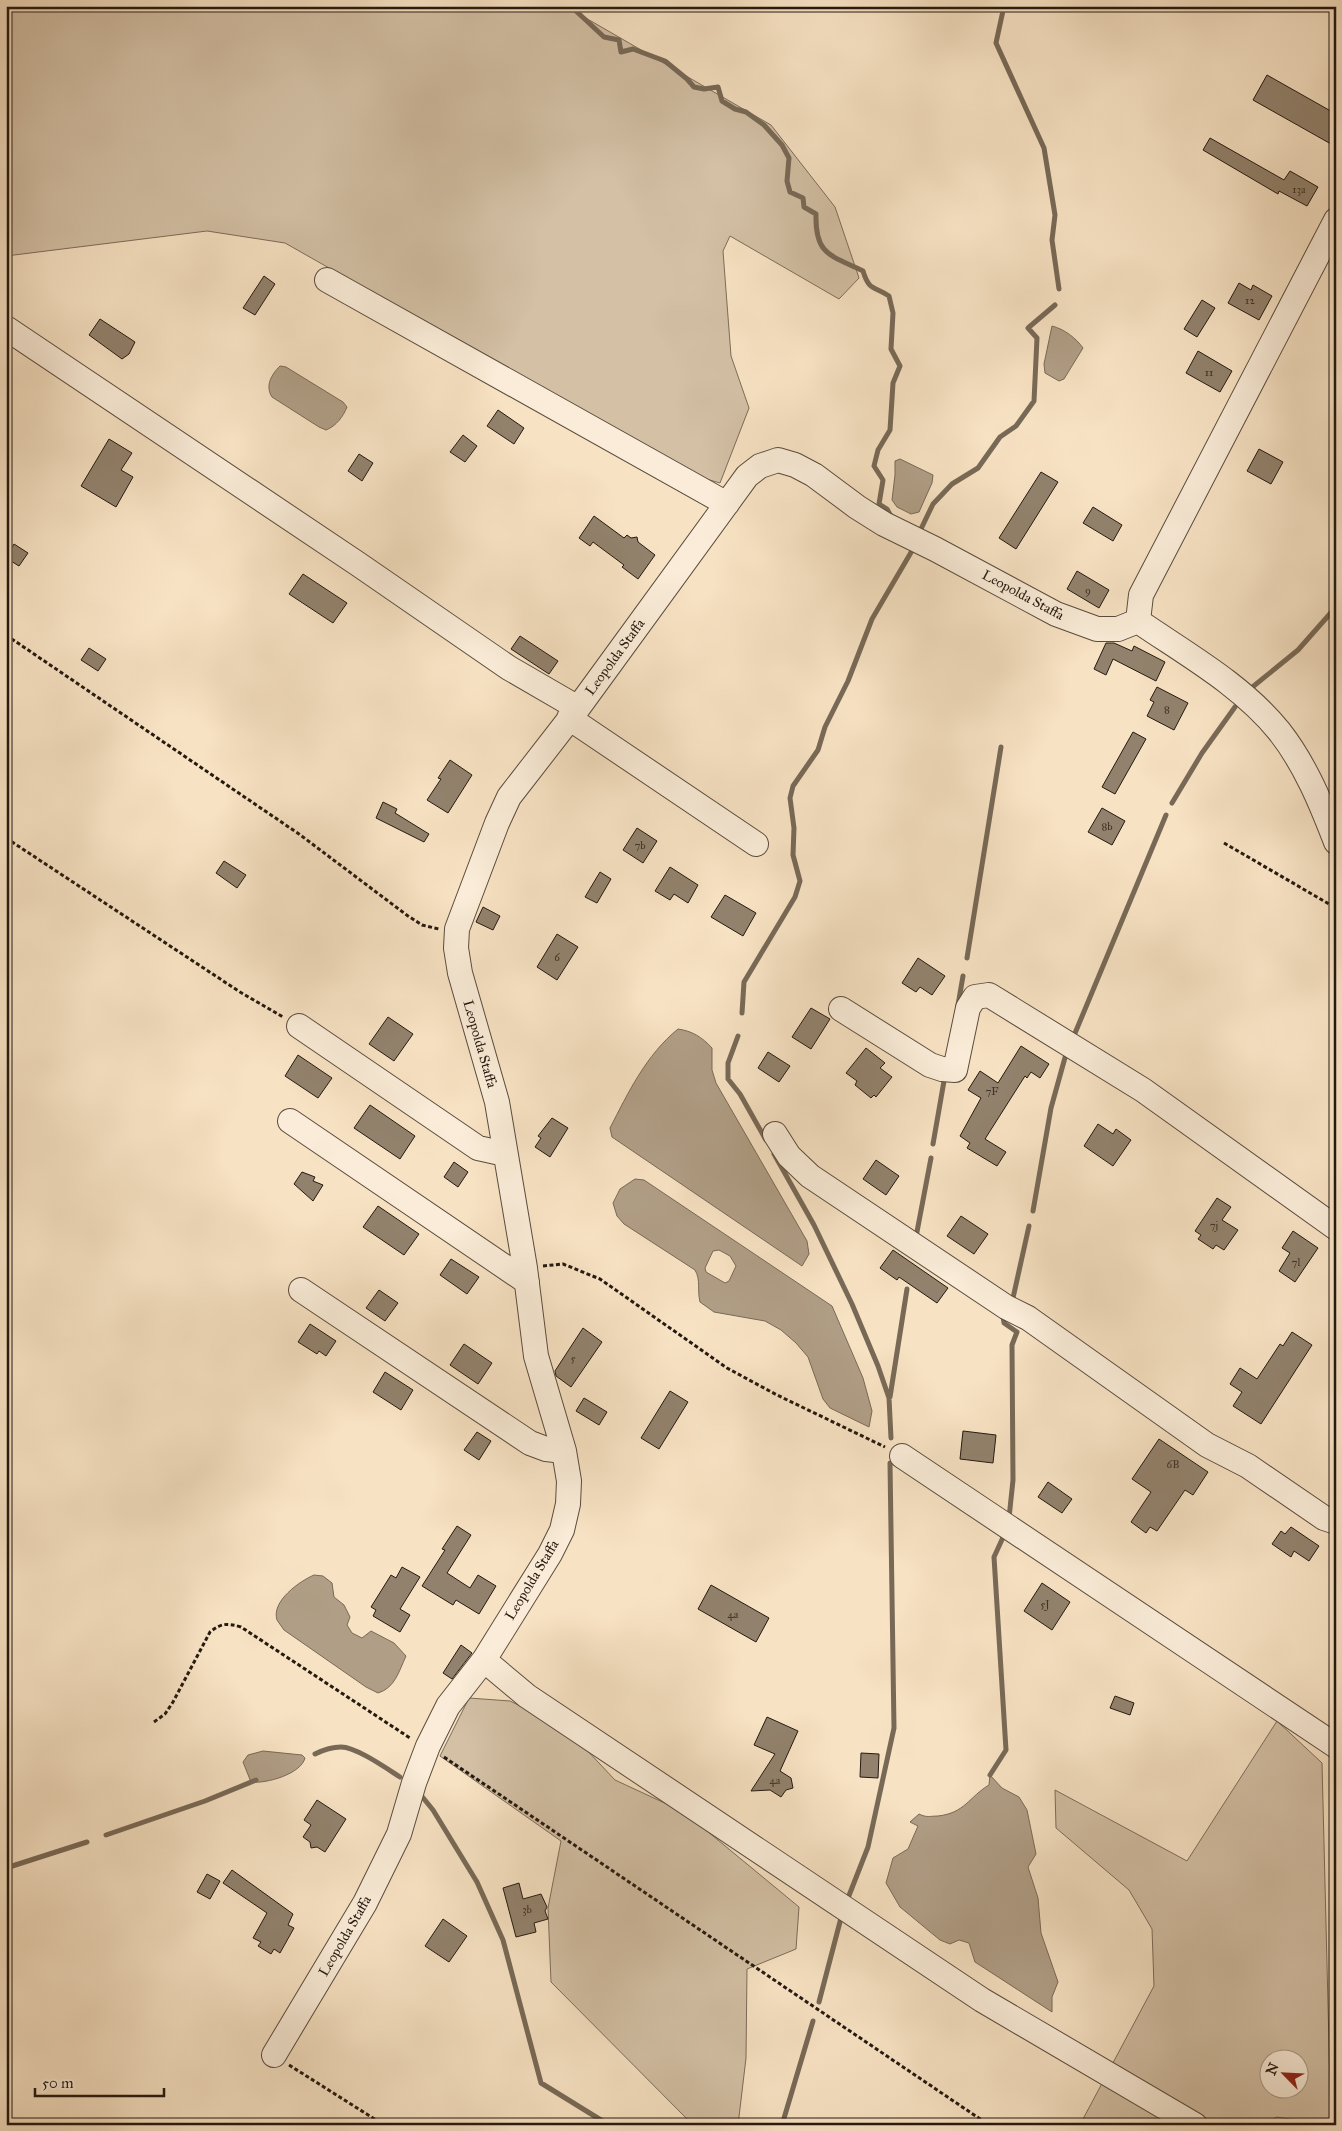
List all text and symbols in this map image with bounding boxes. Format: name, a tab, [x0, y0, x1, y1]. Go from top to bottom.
house number: 13a	[1292, 183, 1306, 196]
house number: 12	[1245, 294, 1255, 307]
house number: 11	[1205, 366, 1213, 379]
street label: Leopolda Staffa	[979, 566, 1067, 624]
house number: 9	[1085, 584, 1091, 597]
street label: Leopolda Staffa	[582, 615, 648, 699]
house number: 8	[1164, 703, 1170, 716]
house number: 8b	[1101, 820, 1113, 833]
house number: 7b	[634, 839, 646, 852]
house number: 6	[554, 951, 560, 964]
street label: Leopolda Staffa	[459, 998, 501, 1090]
house number: 7F	[985, 1085, 999, 1098]
house number: 7j	[1210, 1219, 1218, 1232]
house number: 7l	[1292, 1256, 1300, 1269]
house number: 5	[570, 1352, 576, 1365]
house number: 6B	[1167, 1458, 1179, 1471]
street label: Leopolda Staffa	[501, 1537, 563, 1623]
house number: 5J	[1040, 1598, 1050, 1612]
house number: 4a	[728, 1608, 739, 1621]
house number: 4a	[770, 1774, 781, 1787]
street label: Leopolda Staffa	[315, 1893, 375, 1979]
house number: 3b	[522, 1903, 532, 1916]
north arrow	[1260, 2048, 1310, 2098]
text: N	[1262, 2060, 1283, 2078]
scale bar	[35, 2066, 164, 2098]
text: 50 m	[42, 2074, 74, 2092]

